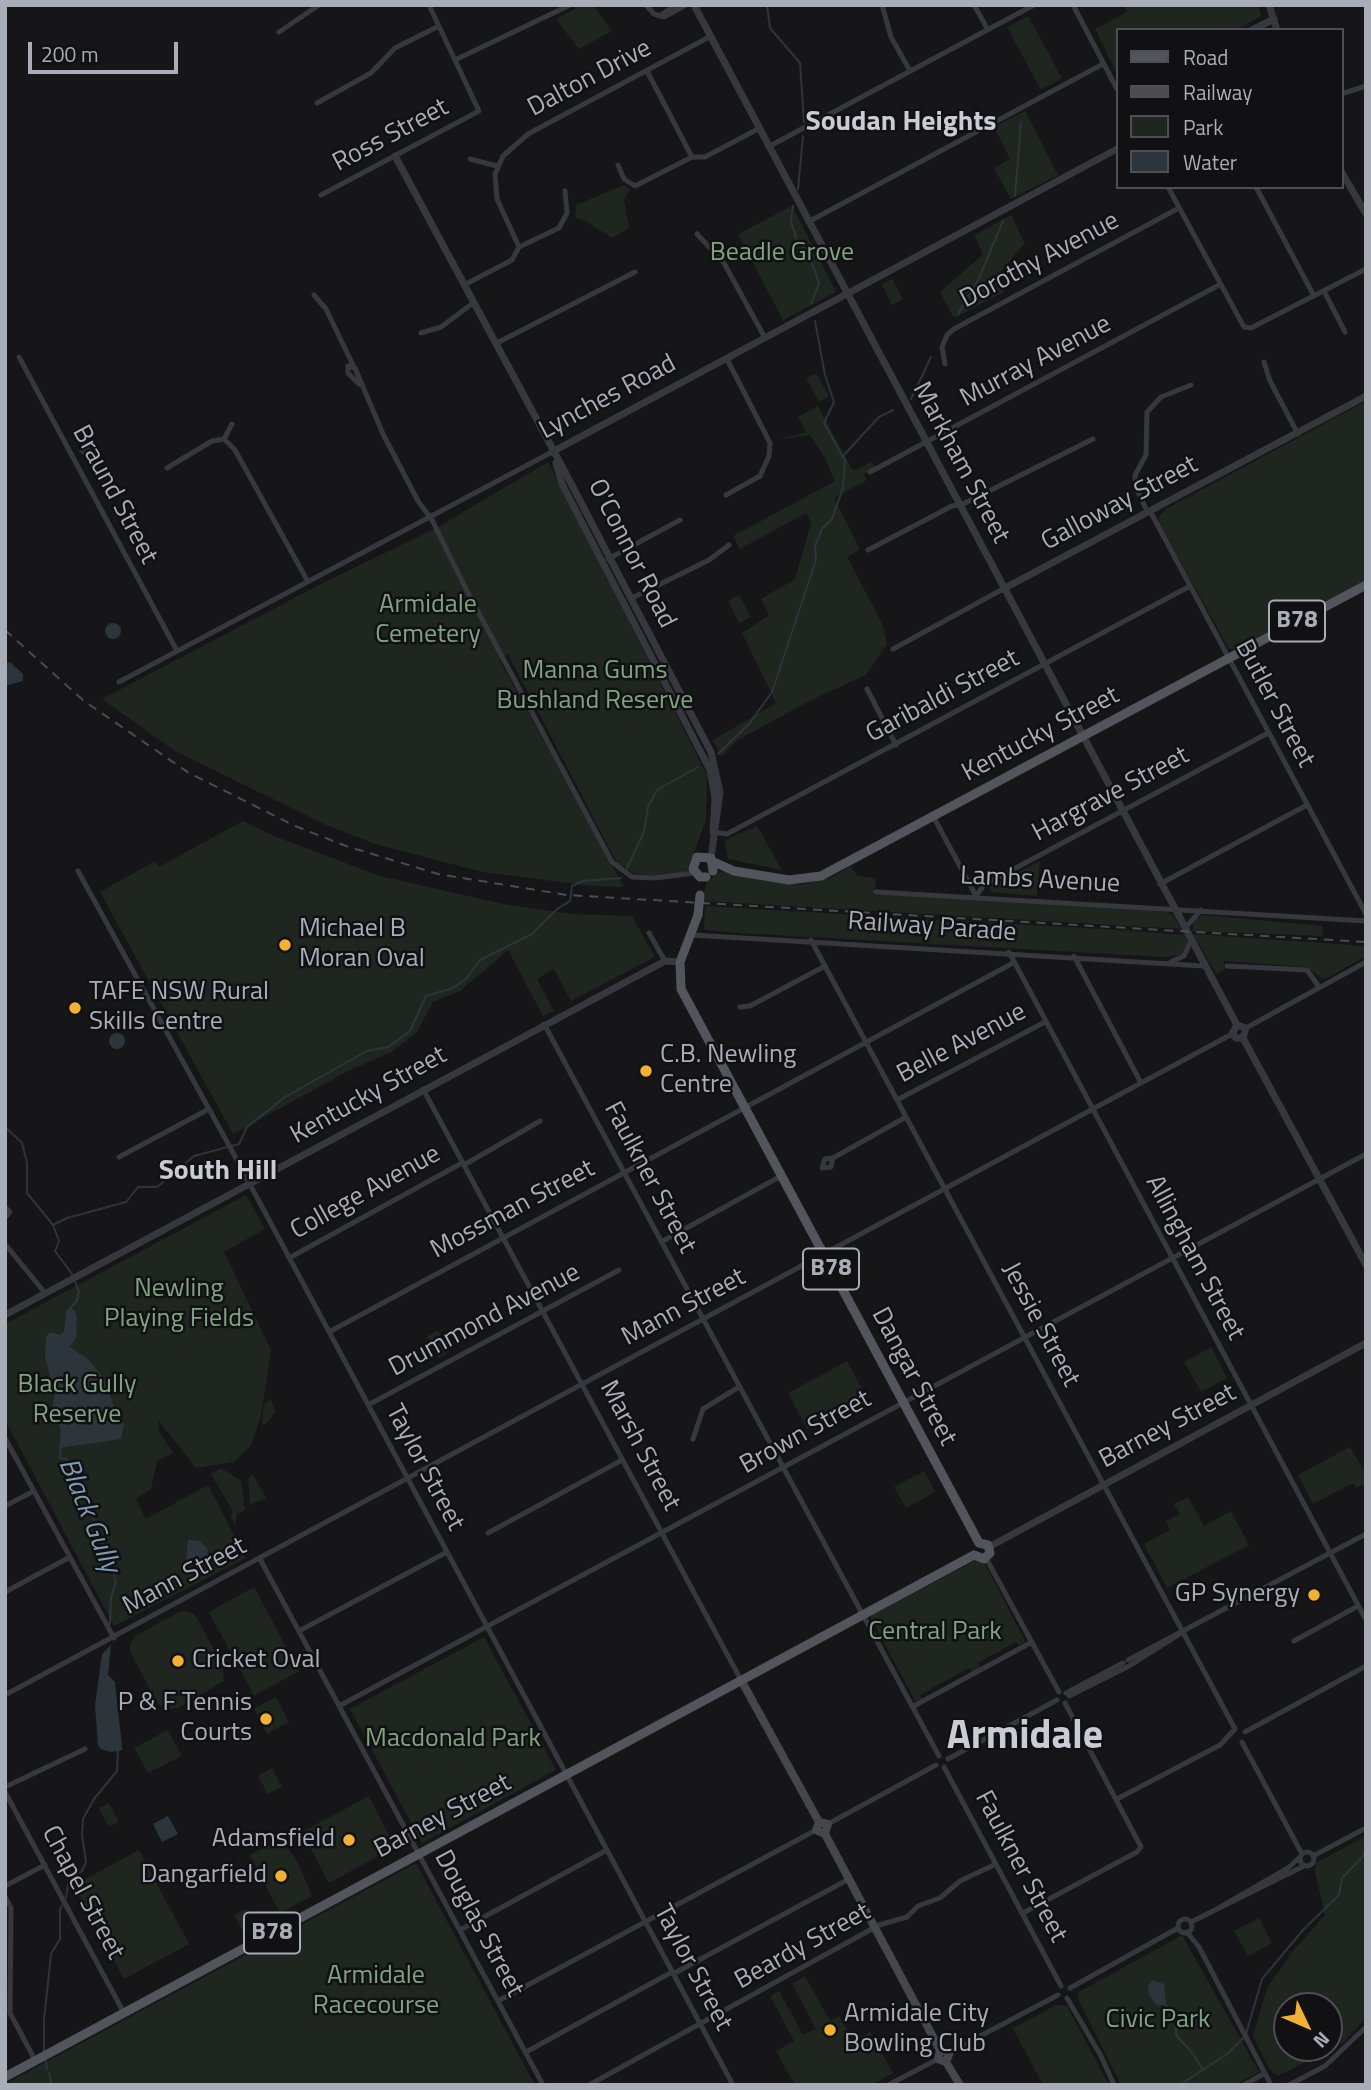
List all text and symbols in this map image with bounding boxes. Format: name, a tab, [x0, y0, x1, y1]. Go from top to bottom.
scale bar	[32, 28, 182, 72]
legend	[1116, 28, 1343, 189]
street label: Dalton Drive	[523, 33, 657, 125]
text: 200 m	[41, 38, 98, 70]
text: Road	[1183, 41, 1228, 73]
text: Railway	[1183, 76, 1252, 108]
street label: Ross Street	[328, 93, 454, 179]
district label: Soudan Heights	[805, 106, 997, 140]
text: Park	[1183, 111, 1223, 143]
text: Water	[1183, 146, 1237, 178]
street label: Dorothy Avenue	[955, 206, 1125, 316]
park label: Beadle Grove	[710, 238, 854, 270]
street label: Murray Avenue	[955, 309, 1117, 415]
street label: Lynches Road	[534, 349, 682, 447]
street label: Markham Street	[904, 377, 1016, 549]
street label: Braund Street	[64, 420, 164, 570]
street label: Galloway Street	[1037, 450, 1203, 558]
street label: O'Connor Road	[580, 474, 682, 634]
park label: Armidale Cemetery	[375, 590, 481, 652]
road number: B78	[1269, 600, 1325, 642]
street label: Butler Street	[1227, 635, 1321, 773]
street label: Garibaldi Street	[861, 644, 1025, 750]
park label: Manna Gums Bushland Reserve	[497, 656, 693, 718]
street label: Kentucky Street	[957, 681, 1125, 789]
street label: Hargrave Street	[1027, 741, 1195, 849]
street label: Lambs Avenue	[959, 861, 1121, 901]
street label: Railway Parade	[847, 907, 1017, 949]
place label: Michael B Moran Oval	[299, 914, 425, 976]
marker: Michael B Moran Oval	[277, 937, 293, 953]
place label: TAFE NSW Rural Skills Centre	[89, 977, 269, 1038]
street label: Belle Avenue	[892, 997, 1032, 1091]
marker: TAFE NSW Rural Skills Centre	[67, 1000, 83, 1016]
street label: Kentucky Street	[286, 1040, 452, 1152]
place label: C.B. Newling Centre	[660, 1040, 796, 1102]
marker: C.B. Newling Centre	[638, 1063, 654, 1079]
street label: Faulkner Street	[596, 1097, 702, 1259]
street label: College Avenue	[286, 1139, 446, 1247]
street label: Mossman Street	[426, 1154, 600, 1266]
district label: South Hill	[159, 1155, 277, 1189]
street label: Allingham Street	[1138, 1170, 1250, 1346]
road number: B78	[803, 1248, 859, 1289]
street label: Drummond Avenue	[384, 1258, 586, 1384]
street label: Jessie Street	[994, 1258, 1086, 1392]
street label: Mann Street	[617, 1262, 751, 1354]
park label: Newling Playing Fields	[104, 1274, 254, 1336]
street label: Dangar Street	[864, 1303, 962, 1451]
park label: Black Gully Reserve	[18, 1370, 136, 1432]
street label: Marsh Street	[592, 1376, 686, 1516]
street label: Barney Street	[1094, 1378, 1242, 1476]
street label: Brown Street	[735, 1384, 877, 1482]
street label: Taylor Street	[378, 1400, 470, 1536]
water label: Black Gully	[50, 1454, 126, 1578]
street label: Mann Street	[118, 1531, 252, 1623]
place label: GP Synergy	[1175, 1579, 1300, 1611]
marker: GP Synergy	[1306, 1587, 1322, 1603]
park label: Central Park	[868, 1617, 1002, 1649]
place label: Cricket Oval	[192, 1645, 321, 1677]
marker: Cricket Oval	[170, 1653, 186, 1669]
place label: P & F Tennis Courts	[118, 1688, 252, 1750]
marker: P & F Tennis Courts	[258, 1711, 274, 1727]
district label: Armidale	[947, 1714, 1103, 1762]
park label: Macdonald Park	[365, 1724, 541, 1756]
street label: Barney Street	[369, 1768, 517, 1866]
street label: Faulkner Street	[967, 1786, 1073, 1948]
street label: Chapel Street	[34, 1821, 130, 1965]
place label: Adamsfield	[212, 1824, 335, 1856]
marker: Adamsfield	[341, 1832, 357, 1848]
street label: Douglas Street	[426, 1845, 530, 2003]
place label: Dangarfield	[141, 1860, 267, 1892]
marker: Dangarfield	[273, 1868, 289, 1884]
street label: Beardy Street	[730, 1897, 876, 1997]
street label: Taylor Street	[646, 1900, 738, 2036]
road number: B78	[244, 1912, 300, 1954]
park label: Armidale Racecourse	[313, 1961, 439, 2022]
north arrow	[1273, 1992, 1343, 2062]
place label: Armidale City Bowling Club	[844, 1999, 989, 2060]
park label: Civic Park	[1106, 2005, 1210, 2037]
marker: Armidale City Bowling Club	[822, 2022, 838, 2038]
text: N	[1307, 2026, 1337, 2055]

